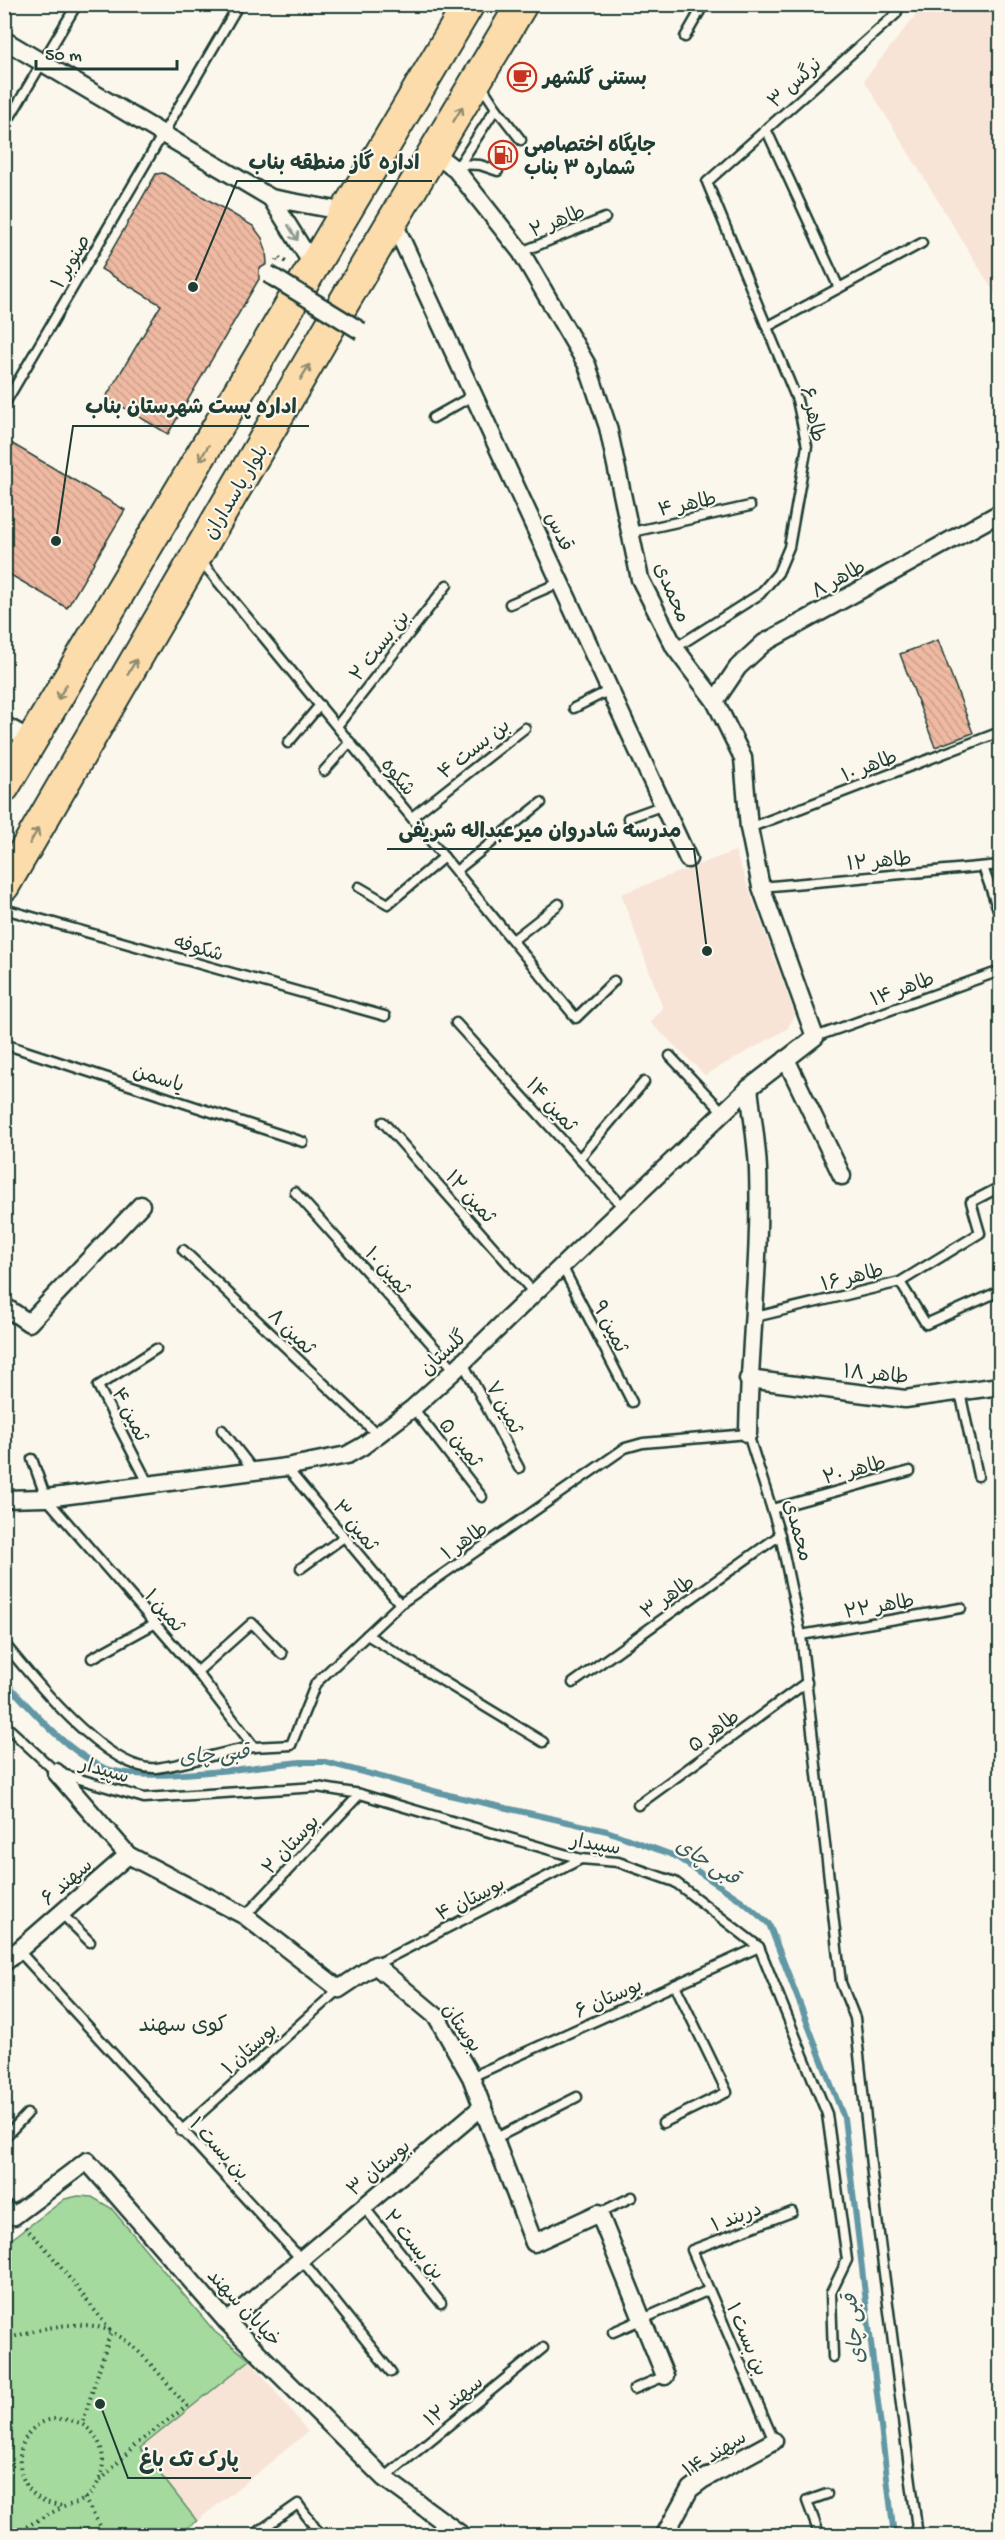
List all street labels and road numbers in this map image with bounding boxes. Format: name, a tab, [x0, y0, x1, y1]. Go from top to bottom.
street label: نرگس ۳	[763, 52, 828, 115]
street label: طاهر ۲	[527, 201, 589, 245]
street label: صنوبر ۱	[48, 232, 98, 294]
street label: طاهر ۶	[793, 385, 829, 445]
street label: بلوار پاسداران	[200, 441, 275, 545]
street label: طاهر ۴	[656, 488, 719, 524]
street label: قدس	[538, 509, 577, 556]
street label: طاهر ۸	[808, 556, 871, 605]
street label: محمدی	[647, 560, 693, 627]
street label: بن بست ۲	[347, 607, 416, 687]
street label: بن بست ۴	[435, 716, 516, 786]
street label: طاهر ۱۰	[839, 746, 901, 789]
street label: شکوه	[374, 754, 419, 802]
street label: طاهر ۱۲	[846, 848, 913, 878]
street label: شکوفه	[170, 931, 226, 968]
street label: طاهر ۱۴	[868, 968, 938, 1013]
street label: یاسمن	[129, 1060, 187, 1099]
street label: ثمین ۱۴	[519, 1075, 580, 1139]
street label: ثمین ۱۲	[439, 1167, 499, 1230]
street label: ثمین ۱۰	[358, 1244, 413, 1302]
street label: طاهر ۱۶	[819, 1260, 886, 1298]
street label: ثمین ۹	[585, 1298, 631, 1358]
street label: ثمین ۸	[261, 1306, 319, 1362]
street label: گلستان	[415, 1325, 474, 1382]
street label: طاهر ۱۸	[842, 1361, 909, 1391]
street label: ثمین ۷	[479, 1378, 526, 1440]
street label: ثمین ۴	[105, 1385, 152, 1447]
street label: ثمین ۵	[432, 1415, 485, 1474]
street label: طاهر ۲۰	[821, 1452, 889, 1492]
street label: ثمین ۳	[326, 1497, 381, 1558]
street label: محمدی	[776, 1497, 815, 1565]
street label: طاهر ۱	[438, 1518, 494, 1567]
street label: طاهر ۳	[637, 1571, 700, 1626]
street label: ثمین ۱	[137, 1586, 188, 1639]
street label: طاهر ۲۲	[842, 1590, 917, 1626]
street label: طاهر ۵	[684, 1706, 745, 1759]
street label: سپیدار	[75, 1753, 132, 1790]
street label: بوستان ۲	[259, 1811, 326, 1881]
street label: سپیدار	[567, 1829, 622, 1862]
street label: سهند ۶	[38, 1855, 99, 1912]
street label: بوستان ۴	[433, 1873, 510, 1928]
street label: بوستان ۶	[572, 1974, 647, 2025]
street label: بوستان	[435, 1999, 486, 2058]
street label: بوستان ۱	[218, 2019, 284, 2081]
street label: بن بست ۱	[183, 2114, 252, 2186]
street label: بوستان ۳	[343, 2136, 417, 2203]
street label: دربند ۱	[709, 2199, 766, 2239]
street label: بن بست ۲	[377, 2207, 447, 2286]
street label: خیابان سهند	[201, 2265, 285, 2353]
street label: بن بست ۱	[719, 2300, 770, 2380]
street label: سهند ۱۲	[421, 2372, 489, 2433]
street label: سهند ۱۴	[680, 2428, 752, 2484]

